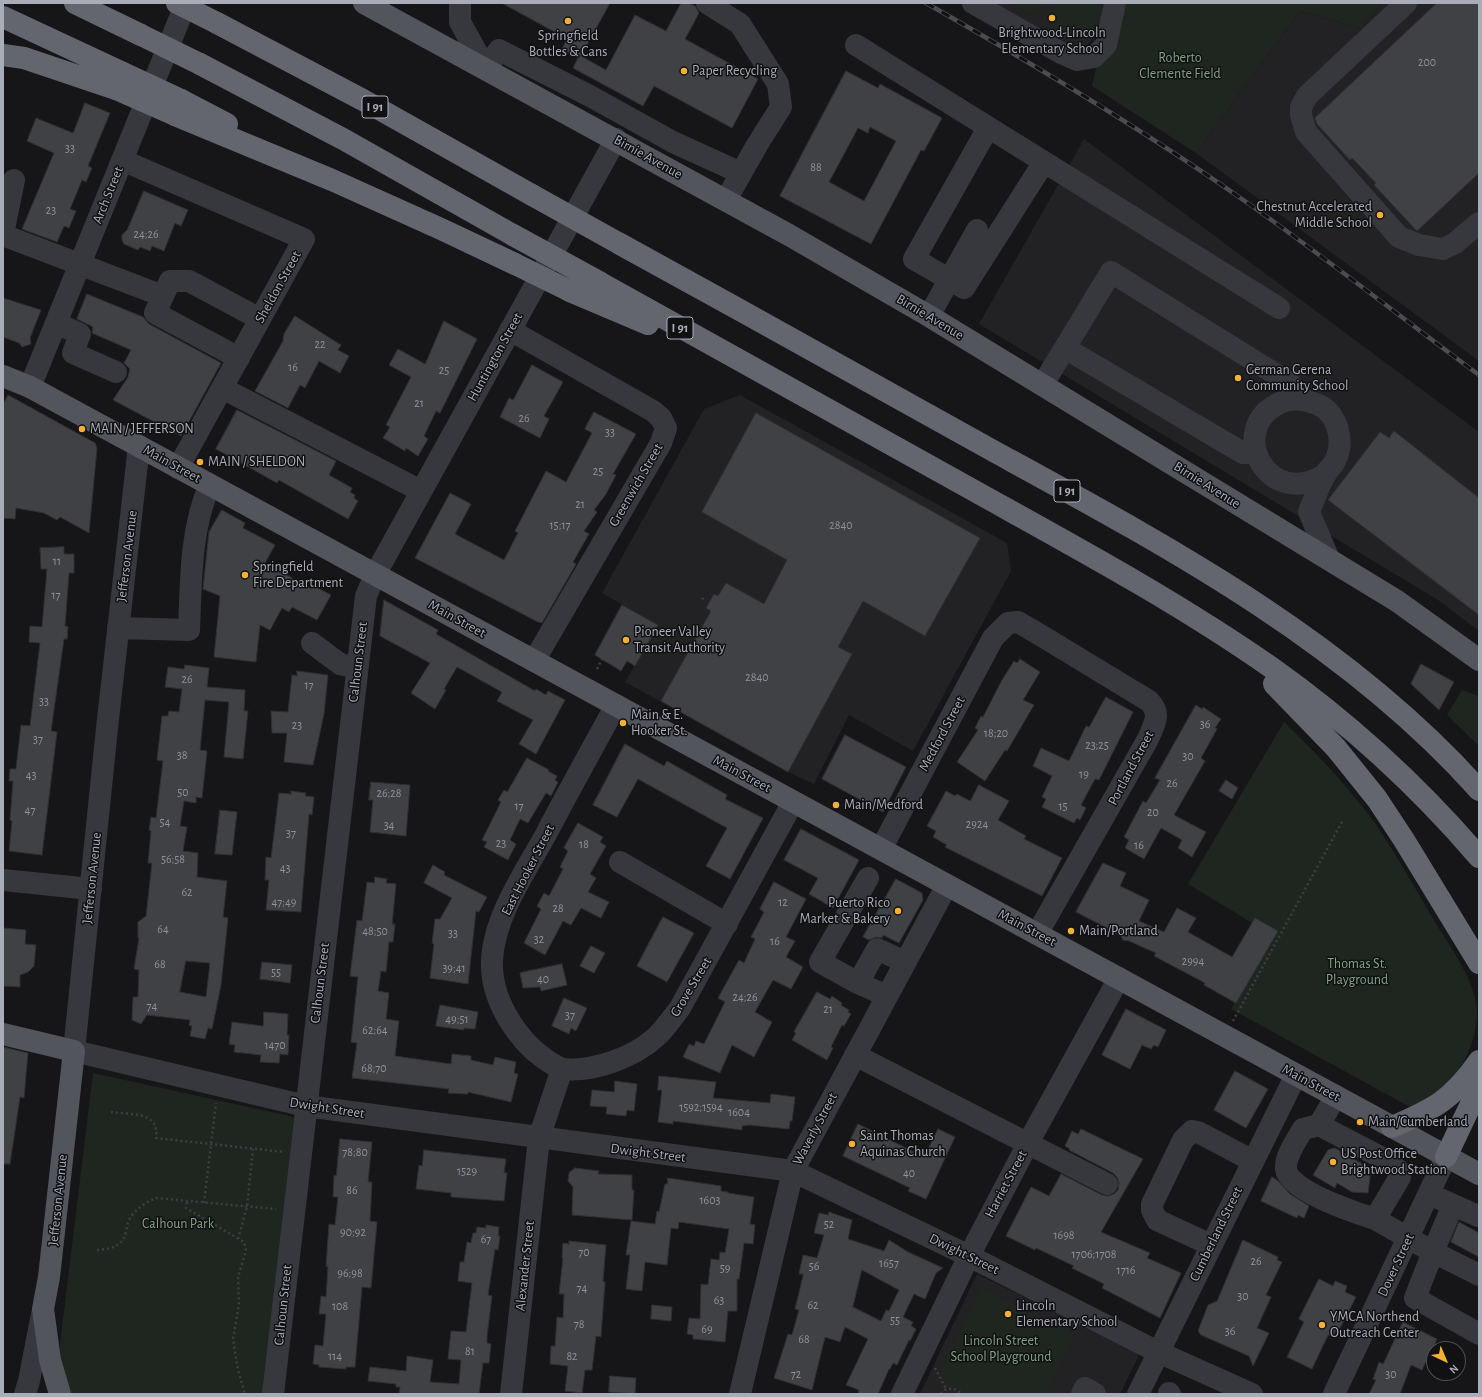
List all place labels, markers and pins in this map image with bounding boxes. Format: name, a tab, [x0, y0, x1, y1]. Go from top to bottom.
marker: Brightwood-Lincoln Elementary School	[1047, 13, 1057, 23]
marker: Springfield Bottles & Cans	[563, 16, 573, 26]
place label: Brightwood-Lincoln Elementary School	[998, 25, 1106, 58]
place label: Springfield Bottles & Cans	[529, 28, 607, 60]
place label: Paper Recycling	[692, 63, 777, 79]
marker: Paper Recycling	[679, 66, 689, 76]
place label: Chestnut Accelerated Middle School	[1256, 199, 1372, 232]
marker: Chestnut Accelerated Middle School	[1375, 210, 1385, 220]
place label: German Gerena Community School	[1246, 362, 1349, 394]
marker: German Gerena Community School	[1233, 373, 1243, 383]
place label: MAIN / JEFFERSON	[90, 421, 194, 437]
marker: MAIN / JEFFERSON	[77, 424, 87, 434]
place label: MAIN / SHELDON	[208, 454, 305, 470]
marker: MAIN / SHELDON	[195, 457, 205, 467]
place label: Springfield Fire Department	[253, 559, 343, 592]
marker: Springfield Fire Department	[240, 570, 250, 580]
place label: Pioneer Valley Transit Authority	[634, 624, 725, 656]
marker: Pioneer Valley Transit Authority	[621, 635, 631, 645]
place label: Main & E. Hooker St.	[631, 707, 687, 740]
marker: Main & E. Hooker St.	[618, 718, 628, 728]
place label: Main/Medford	[844, 797, 923, 813]
marker: Main/Medford	[831, 800, 841, 810]
place label: Puerto Rico Market & Bakery	[800, 895, 890, 928]
marker: Puerto Rico Market & Bakery	[893, 906, 903, 916]
place label: Main/Portland	[1079, 923, 1158, 939]
marker: Main/Portland	[1066, 926, 1076, 936]
place label: Main/Cumberland	[1368, 1114, 1468, 1130]
marker: Main/Cumberland	[1355, 1117, 1365, 1127]
place label: Saint Thomas Aquinas Church	[860, 1128, 945, 1160]
marker: Saint Thomas Aquinas Church	[847, 1139, 857, 1149]
place label: US Post Office Brightwood Station	[1341, 1146, 1447, 1178]
marker: US Post Office Brightwood Station	[1328, 1157, 1338, 1167]
place label: Lincoln Elementary School	[1016, 1298, 1117, 1330]
marker: Lincoln Elementary School	[1003, 1309, 1013, 1319]
place label: YMCA Northend Outreach Center	[1330, 1309, 1419, 1342]
marker: YMCA Northend Outreach Center	[1317, 1320, 1327, 1330]

